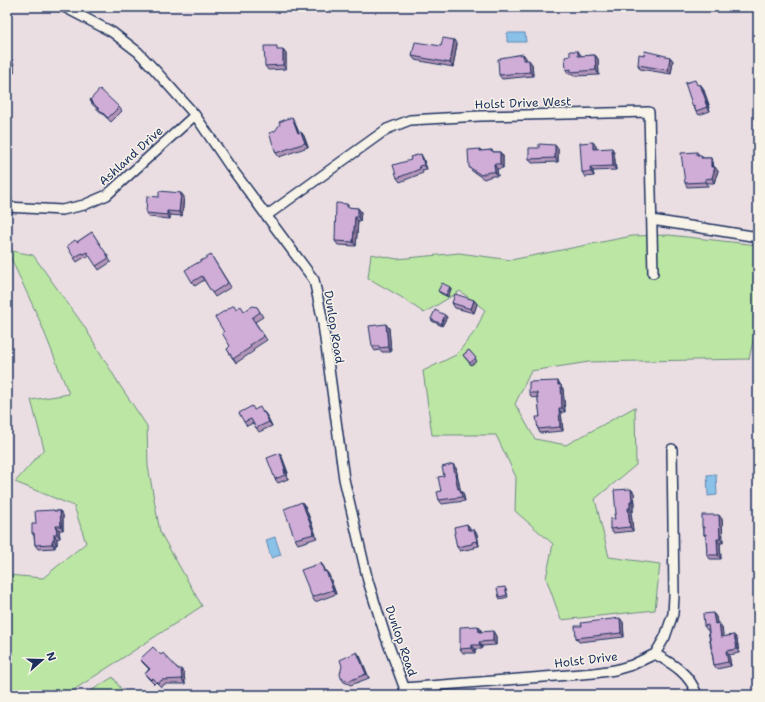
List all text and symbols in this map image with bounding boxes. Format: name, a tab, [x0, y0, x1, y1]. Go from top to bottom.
street label: Holst Drive West	[474, 93, 572, 113]
street label: Ashland Drive	[95, 123, 167, 189]
street label: Dunlop Road	[320, 289, 348, 365]
street label: Dunlop Road	[381, 603, 421, 679]
north arrow	[22, 640, 62, 680]
street label: Holst Drive	[553, 648, 619, 672]
text: N	[42, 650, 60, 664]

